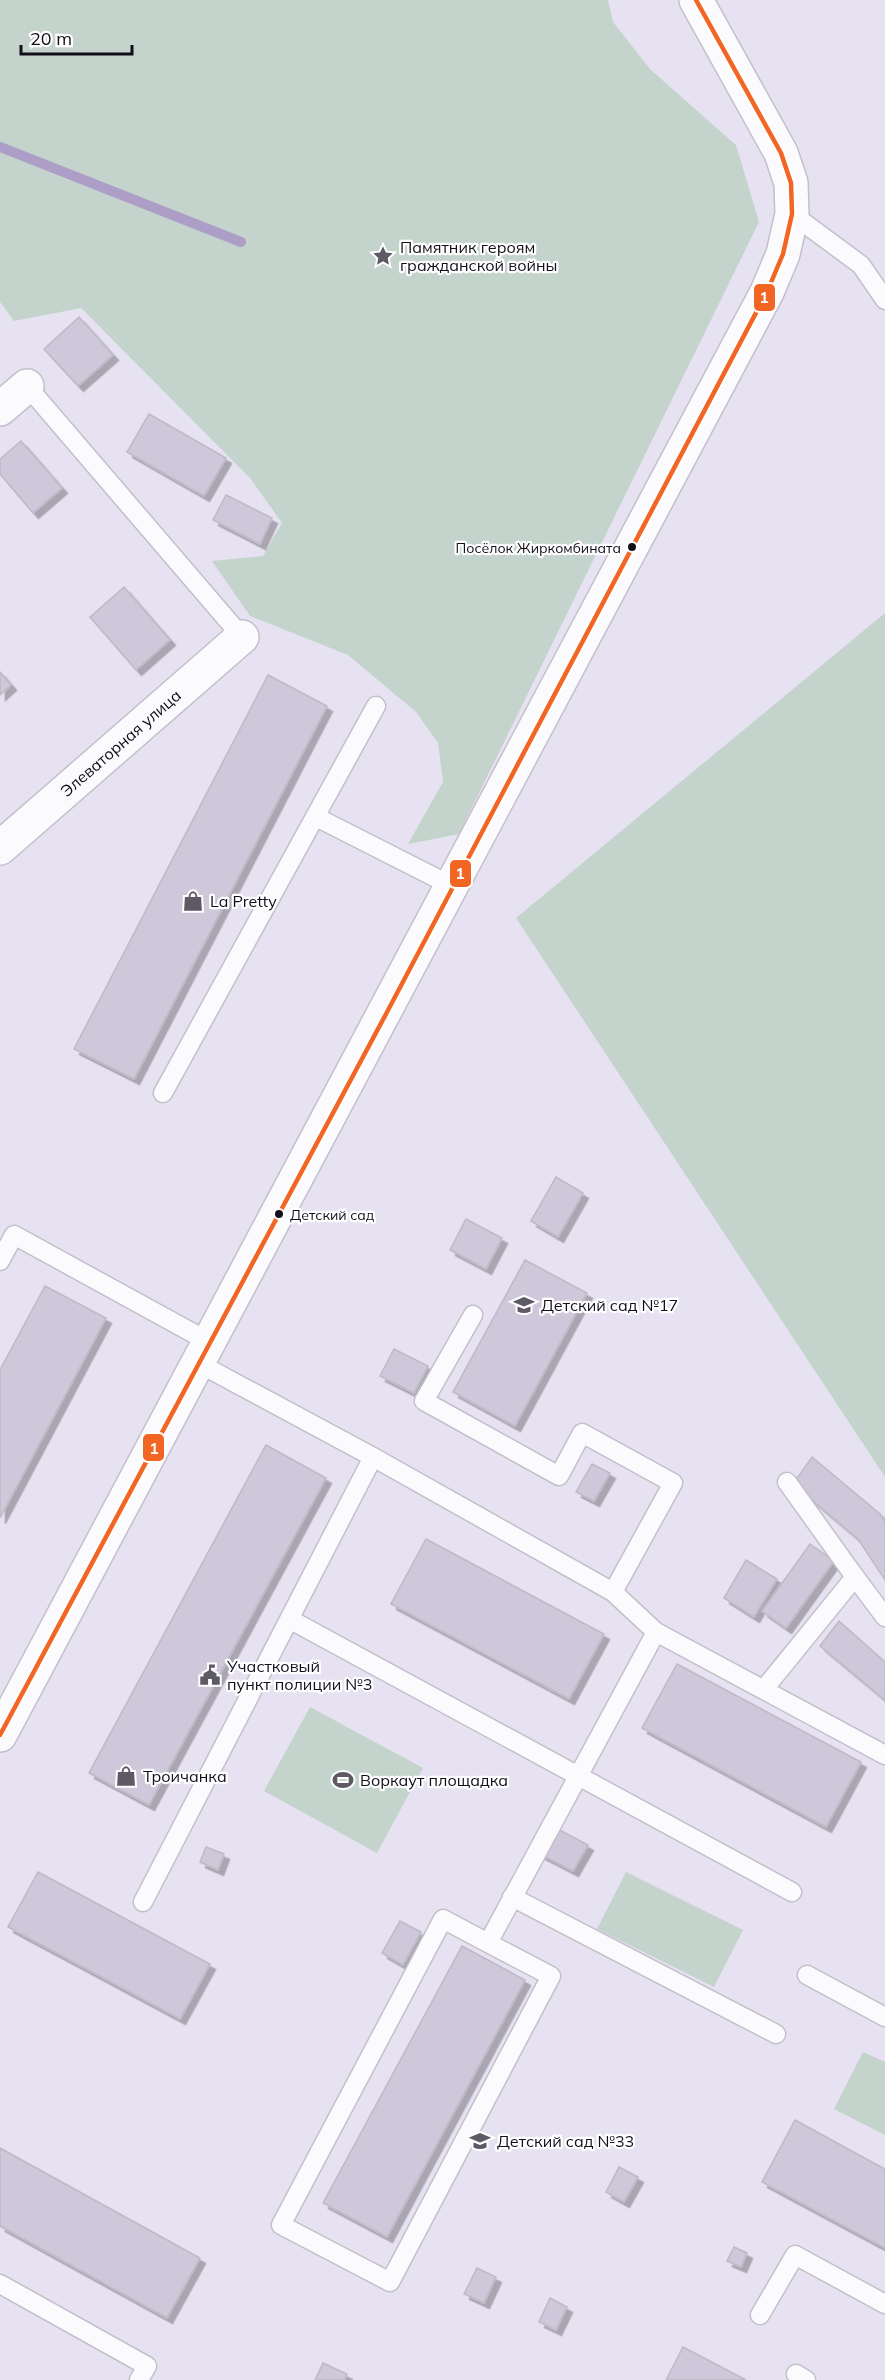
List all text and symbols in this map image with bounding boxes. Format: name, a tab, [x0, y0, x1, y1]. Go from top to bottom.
scale bar	[21, 18, 132, 56]
text: 20 m	[30, 27, 72, 50]
place label: Памятник героям гражданской войны	[400, 237, 558, 275]
place icon: Памятник героям гражданской войны	[371, 244, 395, 268]
line badge: 1	[753, 283, 776, 312]
text: 1	[759, 287, 769, 307]
place label: Посёлок Жиркомбината	[456, 539, 621, 557]
marker: Посёлок Жиркомбината	[626, 541, 638, 553]
street label: Элеваторная улица	[56, 685, 185, 801]
line badge: 1	[449, 859, 472, 888]
text: 1	[455, 863, 465, 883]
shop icon: La Pretty	[181, 889, 205, 913]
place label: La Pretty	[210, 891, 277, 911]
place label: Детский сад	[290, 1206, 375, 1224]
marker: Детский сад	[273, 1208, 285, 1220]
school or university icon: Детский сад №17	[512, 1293, 536, 1317]
place label: Детский сад №17	[541, 1295, 678, 1315]
line badge: 1	[142, 1433, 165, 1462]
text: 1	[149, 1438, 159, 1458]
place label: Участковый пункт полиции №3	[226, 1656, 372, 1694]
public building icon: Участковый пункт полиции №3	[198, 1663, 222, 1687]
shop icon: Троичанка	[114, 1764, 138, 1788]
place label: Троичанка	[143, 1766, 227, 1786]
sports icon: Воркаут площадка	[331, 1768, 355, 1792]
place label: Воркаут площадка	[360, 1770, 508, 1790]
school or university icon: Детский сад №33	[468, 2129, 492, 2153]
place label: Детский сад №33	[497, 2131, 634, 2151]

